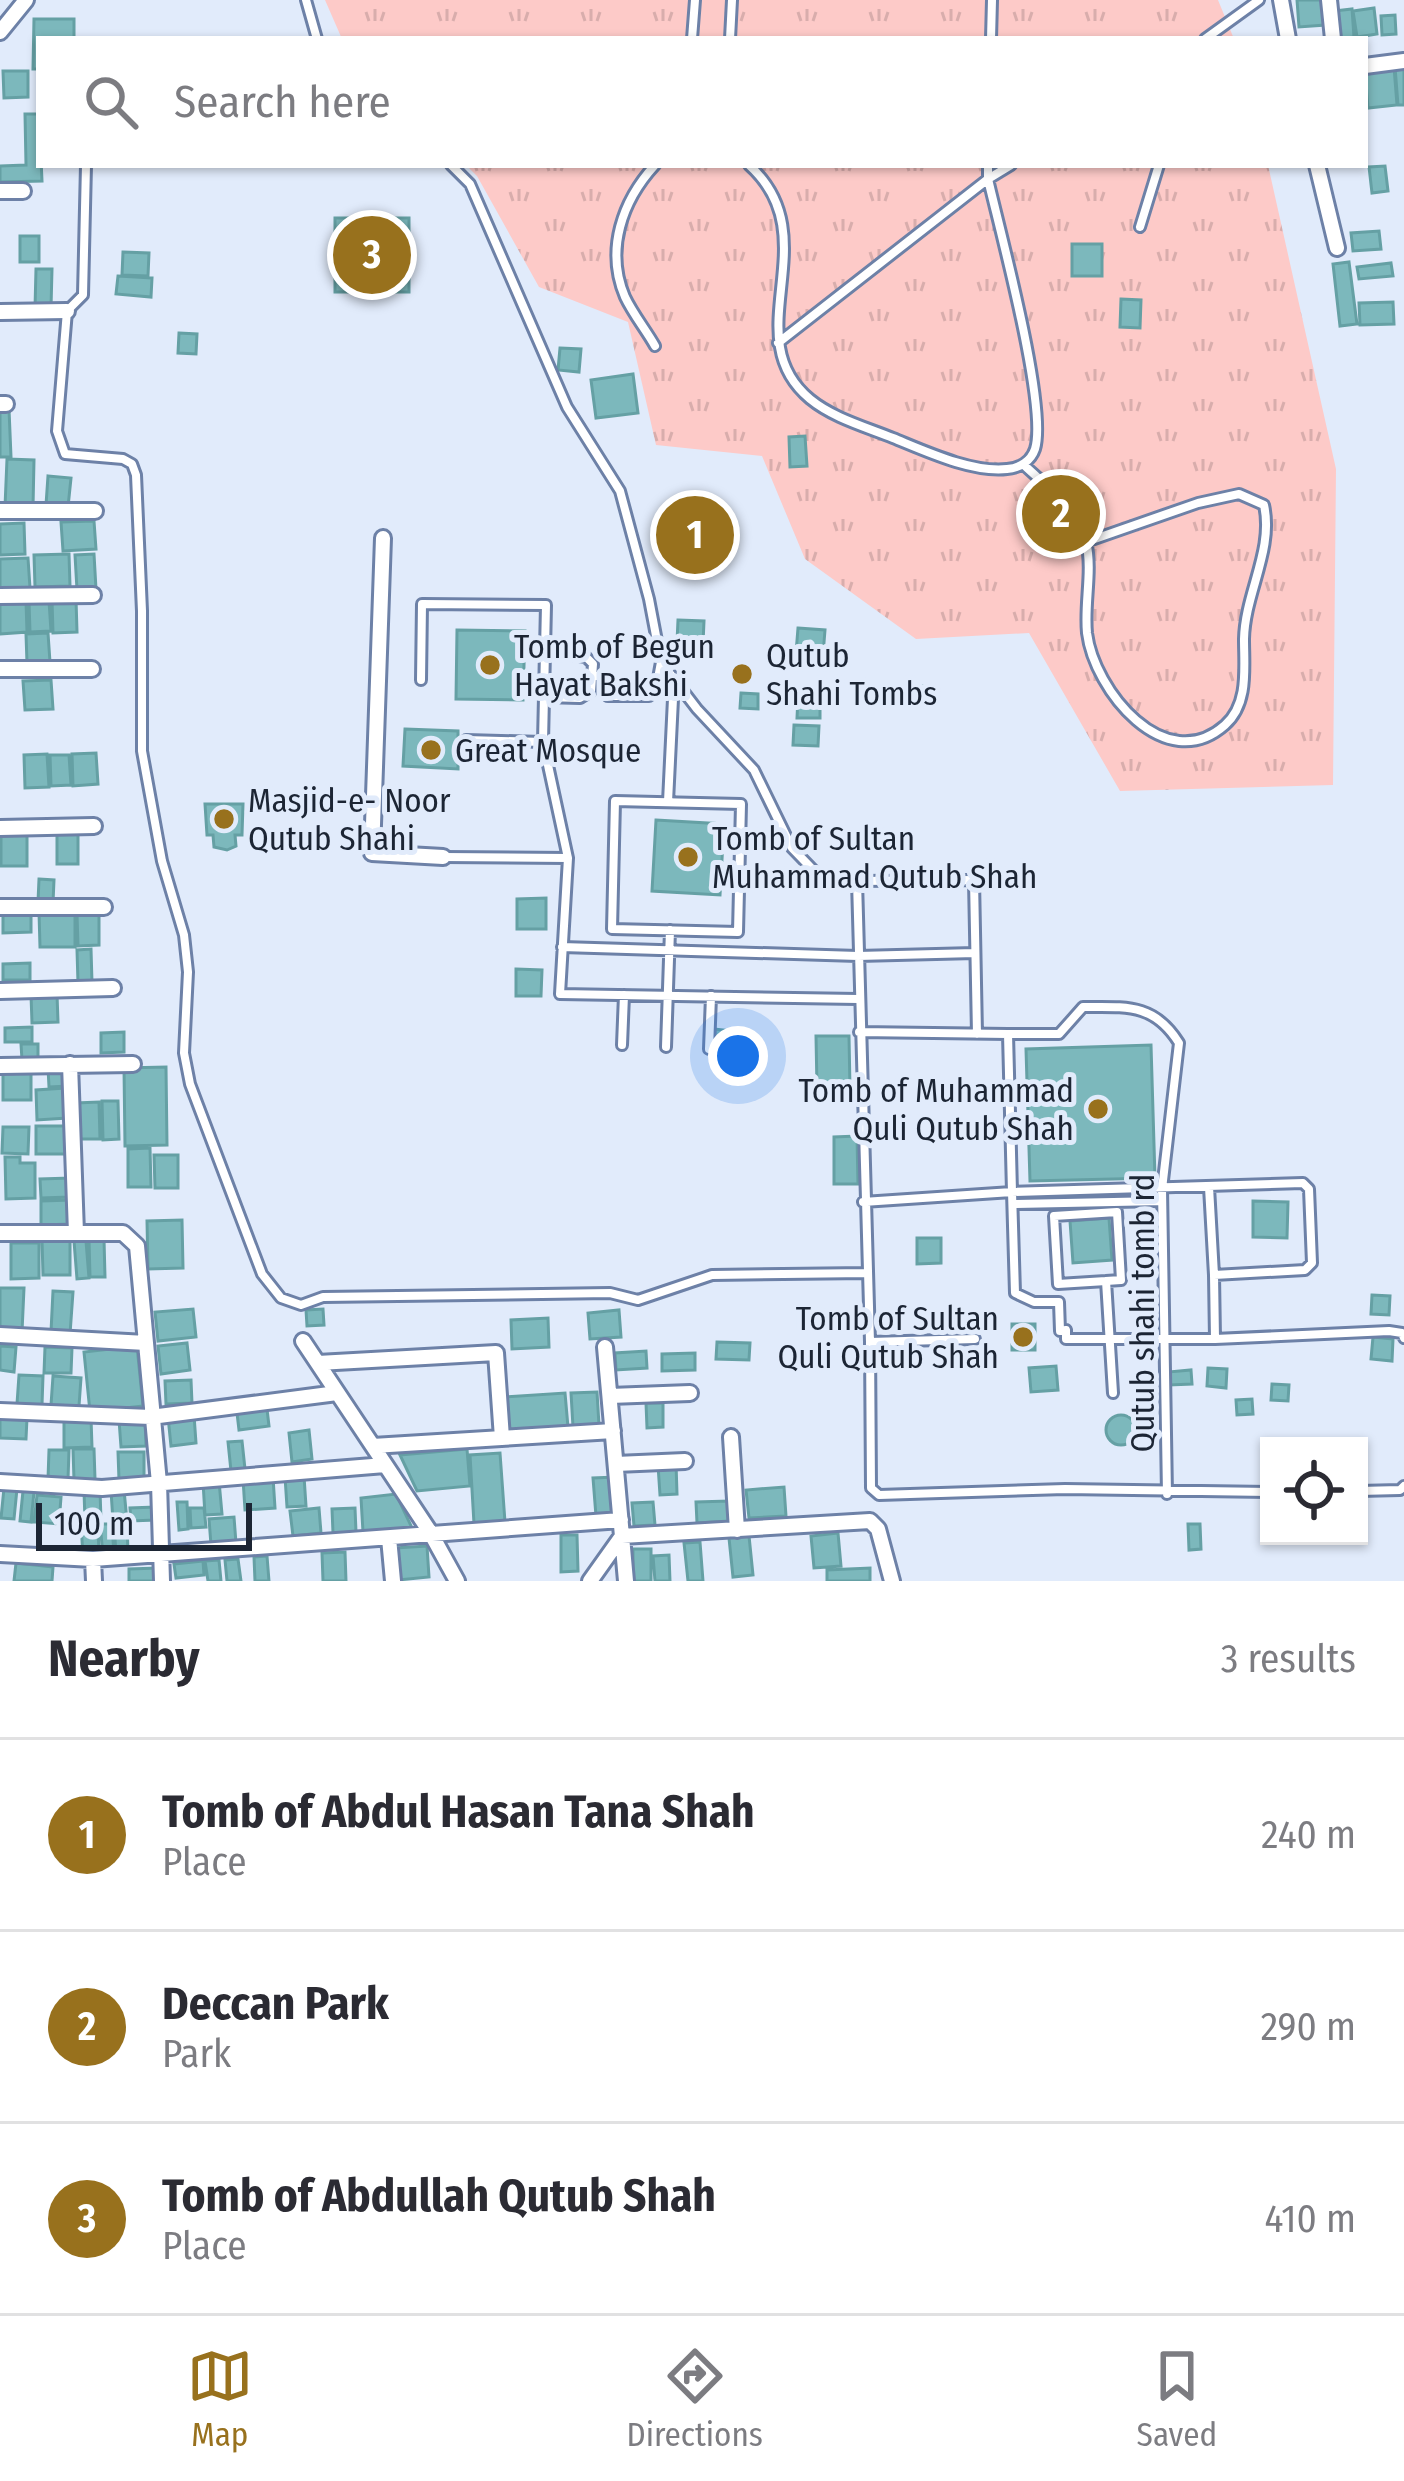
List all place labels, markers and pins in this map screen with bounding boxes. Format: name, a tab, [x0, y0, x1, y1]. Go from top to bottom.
pin: 3	[333, 210, 411, 300]
pin: 2	[1022, 469, 1100, 559]
pin: 1	[656, 490, 734, 580]
place label: Tomb of Begun Hayat Bakshi	[514, 627, 715, 705]
place label: Qutub Shahi Tombs	[766, 636, 937, 714]
marker: Tomb of Begun Hayat Bakshi	[477, 652, 503, 678]
marker: Qutub Shahi Tombs	[729, 661, 755, 687]
place label: Great Mosque	[455, 731, 641, 771]
marker: Great Mosque	[418, 737, 444, 763]
place label: Masjid-e- Noor Qutub Shahi	[248, 781, 451, 859]
marker: Masjid-e- Noor Qutub Shahi	[211, 806, 237, 832]
place label: Tomb of Sultan Muhammad Qutub Shah	[712, 819, 1037, 897]
marker: Tomb of Sultan Muhammad Qutub Shah	[675, 844, 701, 870]
place label: Tomb of Muhammad Quli Qutub Shah	[798, 1071, 1074, 1149]
marker: Tomb of Muhammad Quli Qutub Shah	[1085, 1096, 1111, 1122]
place label: Tomb of Sultan Quli Qutub Shah	[778, 1299, 999, 1377]
marker: Tomb of Sultan Quli Qutub Shah	[1010, 1324, 1036, 1350]

